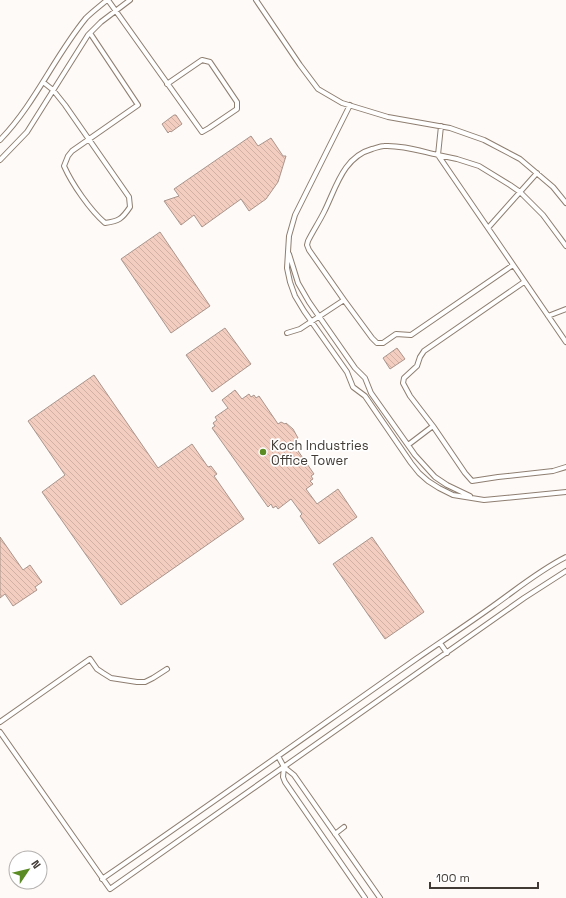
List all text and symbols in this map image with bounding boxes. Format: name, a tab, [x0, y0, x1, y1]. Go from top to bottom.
place label: Koch Industries Office Tower	[271, 437, 369, 469]
marker: Koch Industries Office Tower	[258, 447, 268, 457]
north arrow	[8, 850, 48, 890]
text: N	[28, 857, 44, 871]
scale bar	[430, 864, 538, 890]
text: 100 m	[436, 870, 470, 886]

